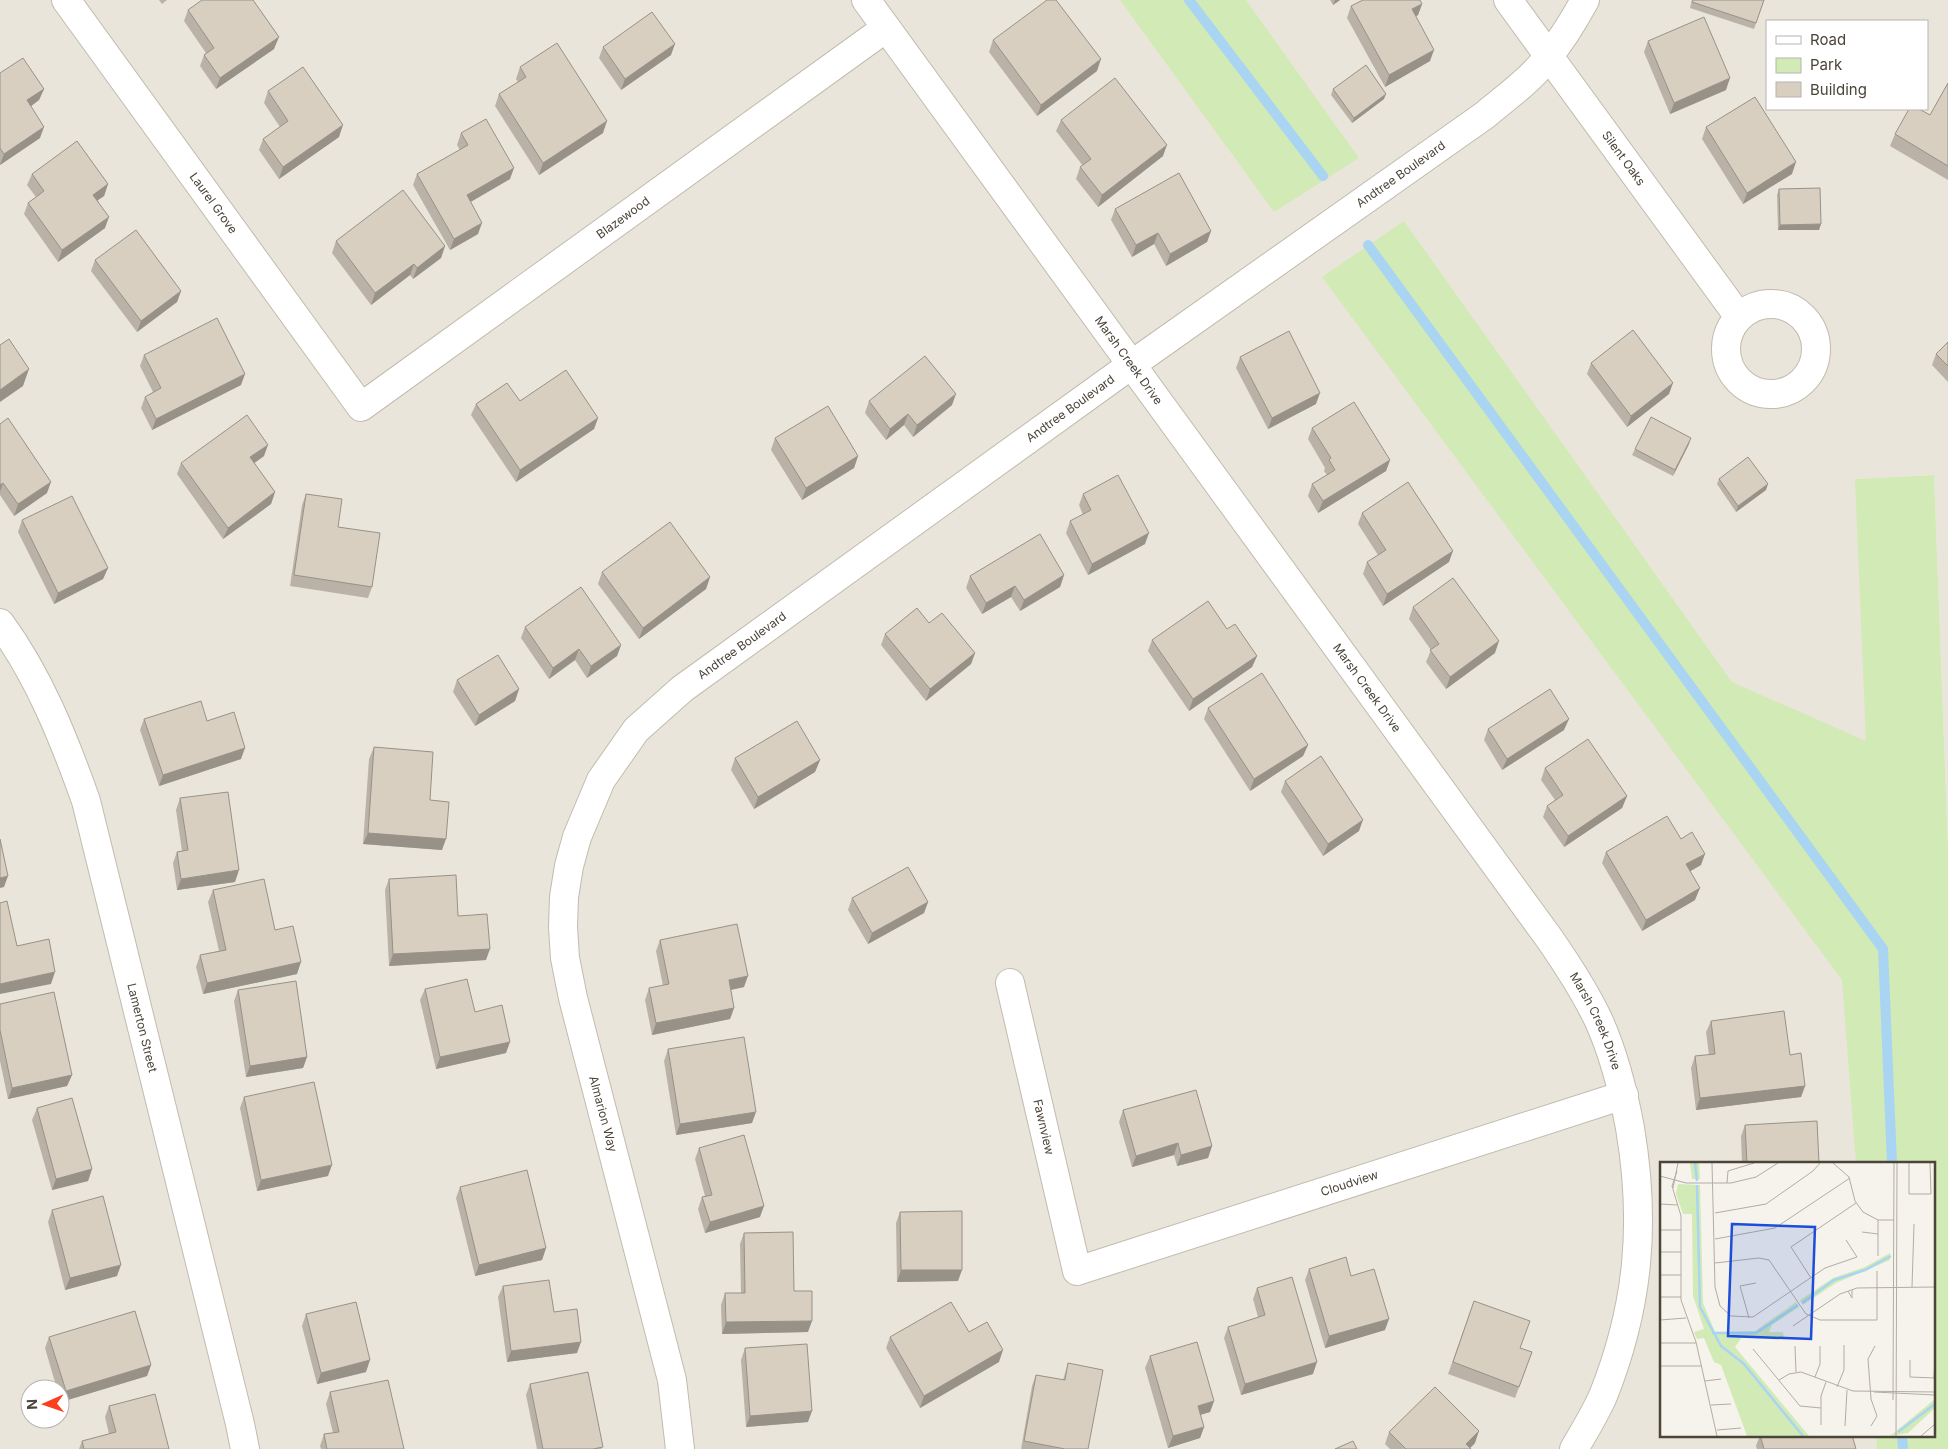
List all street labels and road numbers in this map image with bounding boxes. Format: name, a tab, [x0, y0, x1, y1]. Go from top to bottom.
street label: Silent Oaks	[1599, 128, 1649, 188]
street label: Andtree Boulevard	[1353, 137, 1448, 211]
street label: Laurel Grove	[187, 169, 241, 236]
street label: Blazewood	[593, 193, 652, 242]
street label: Marsh Creek Drive	[1092, 313, 1166, 407]
street label: Andtree Boulevard	[1023, 371, 1117, 445]
street label: Andtree Boulevard	[695, 608, 789, 682]
street label: Marsh Creek Drive	[1330, 640, 1405, 735]
street label: Marsh Creek Drive	[1567, 969, 1624, 1072]
street label: Lamerton Street	[124, 982, 161, 1074]
street label: Almarion Way	[586, 1074, 621, 1154]
street label: Fawnview	[1030, 1098, 1058, 1156]
street label: Cloudview	[1319, 1167, 1380, 1199]

